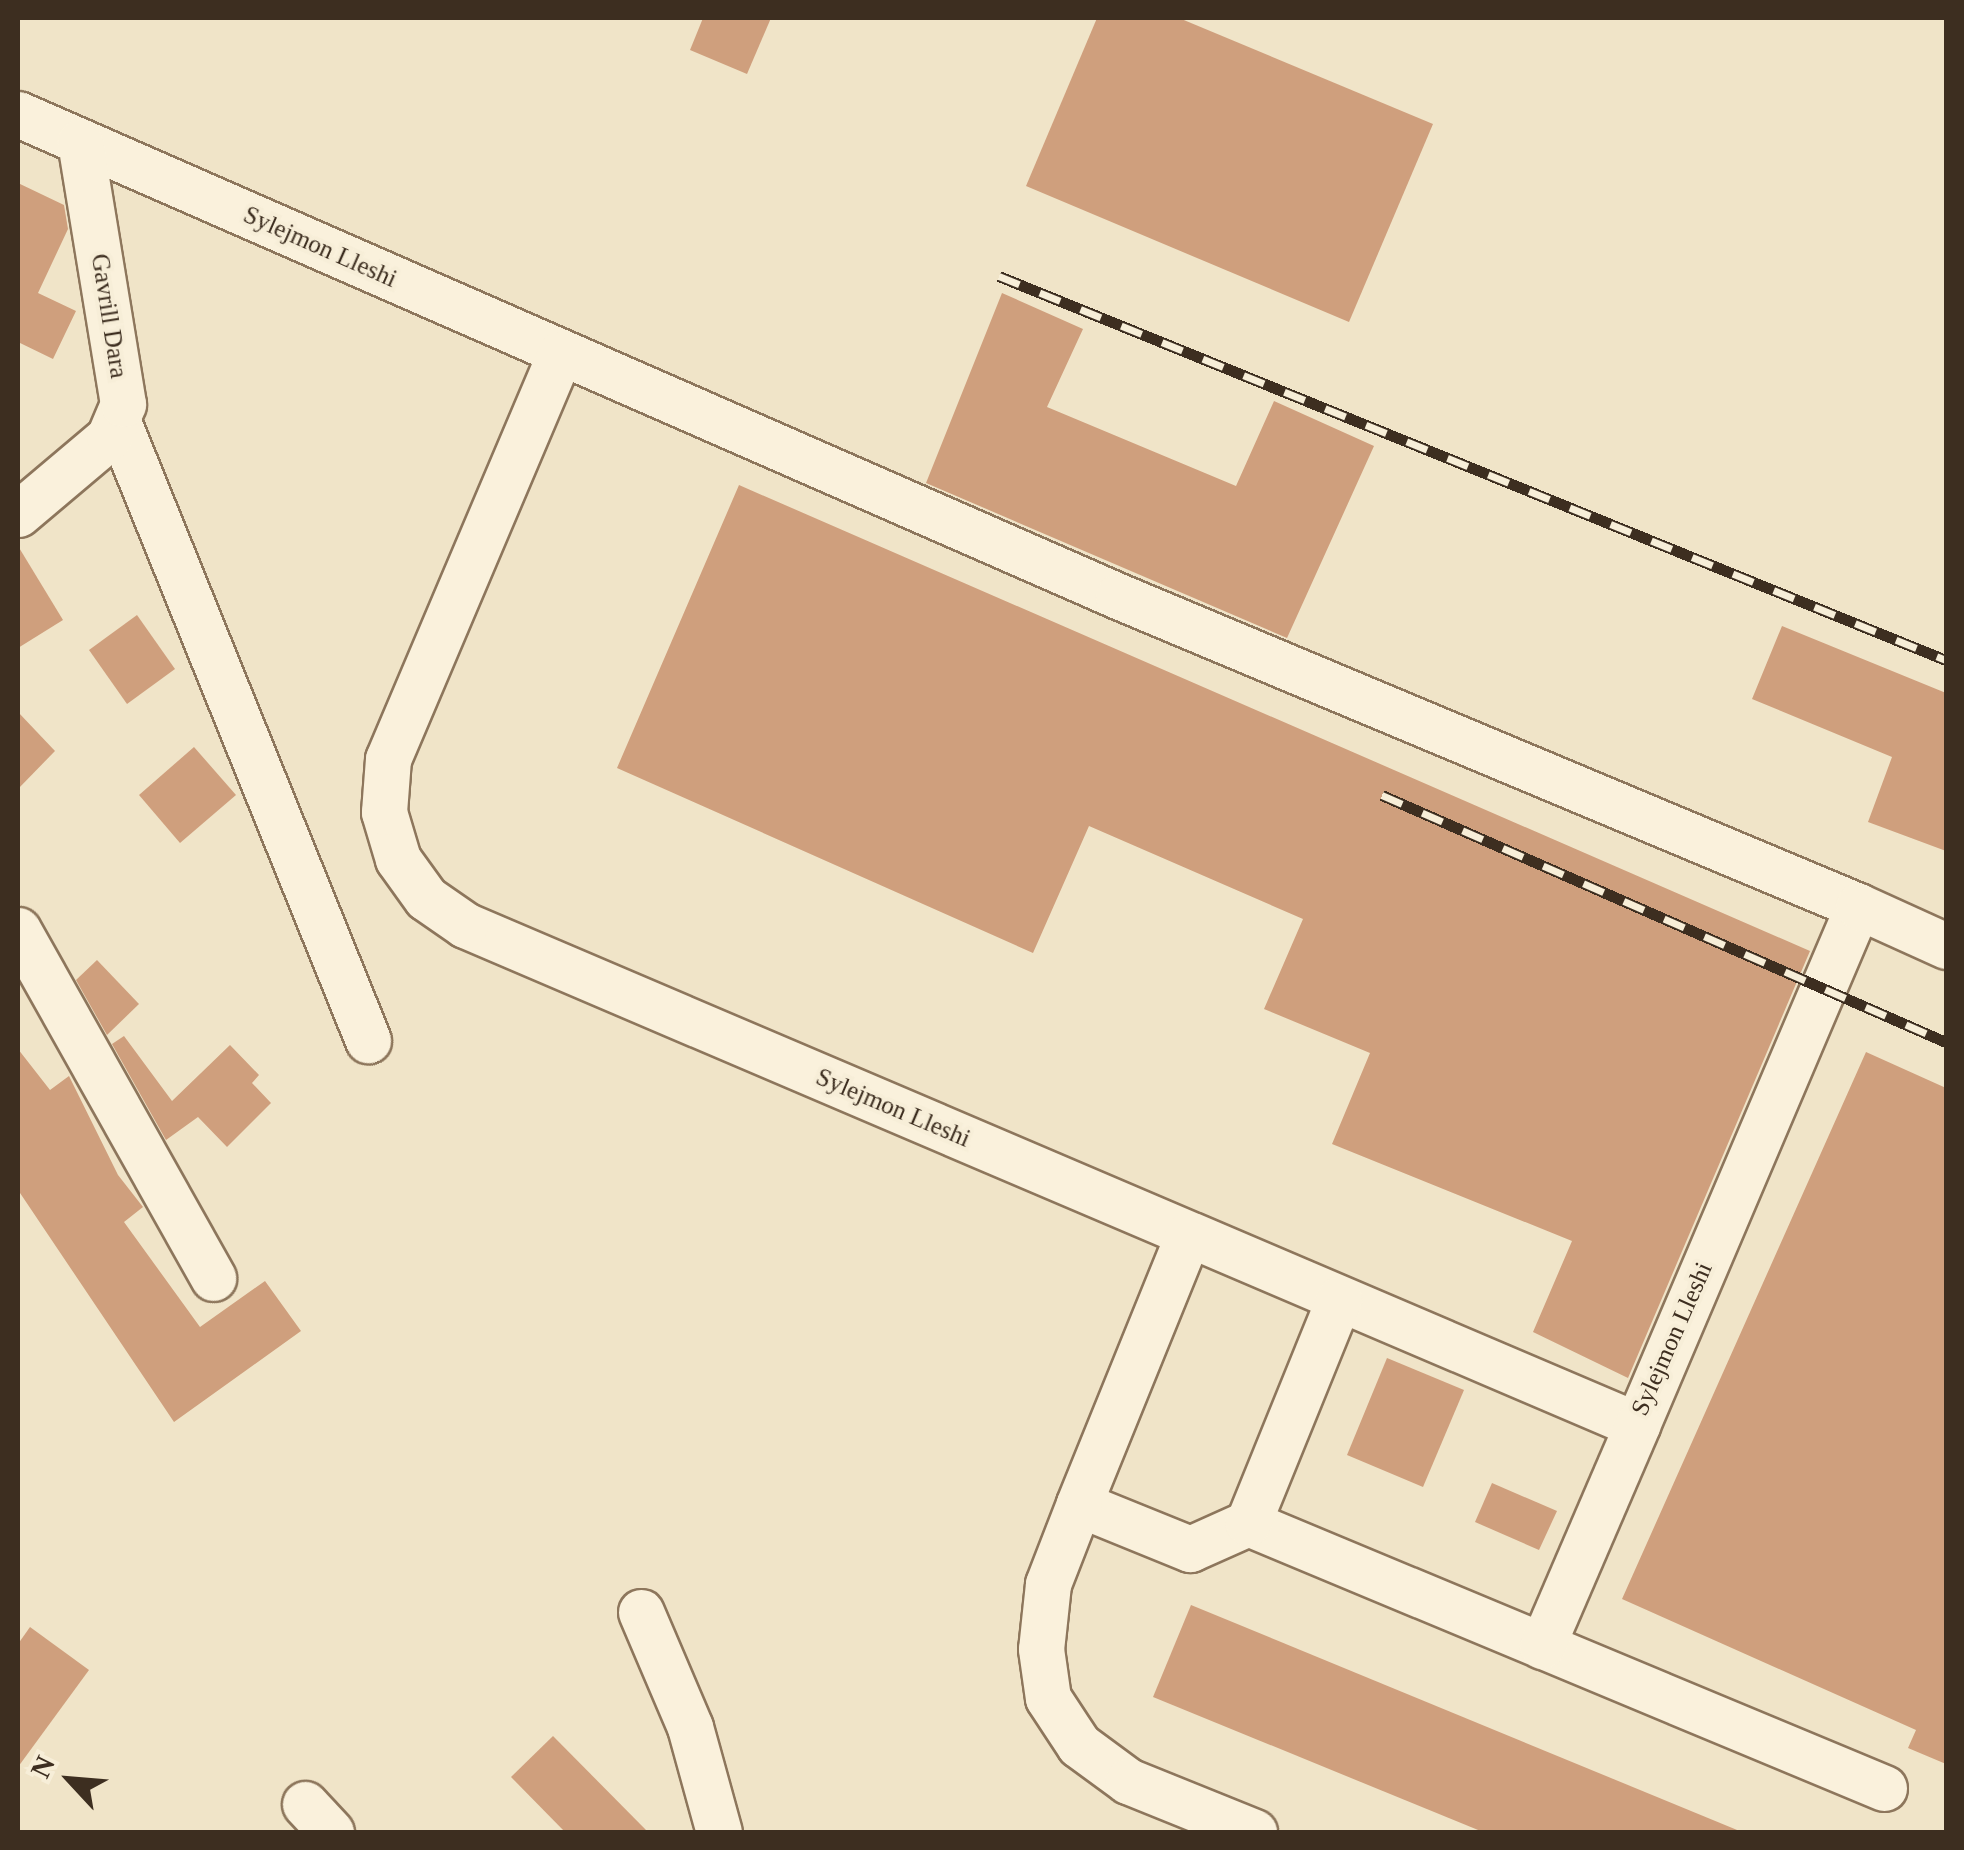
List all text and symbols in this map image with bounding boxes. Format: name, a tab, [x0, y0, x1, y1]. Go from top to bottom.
street label: Sylejmon Lleshi	[239, 200, 401, 294]
street label: Gavrill Dara	[84, 252, 134, 380]
street label: Sylejmon Lleshi	[811, 1062, 975, 1154]
street label: Sylejmon Lleshi	[1625, 1258, 1719, 1420]
north arrow	[20, 1730, 120, 1830]
text: N	[24, 1751, 61, 1783]

